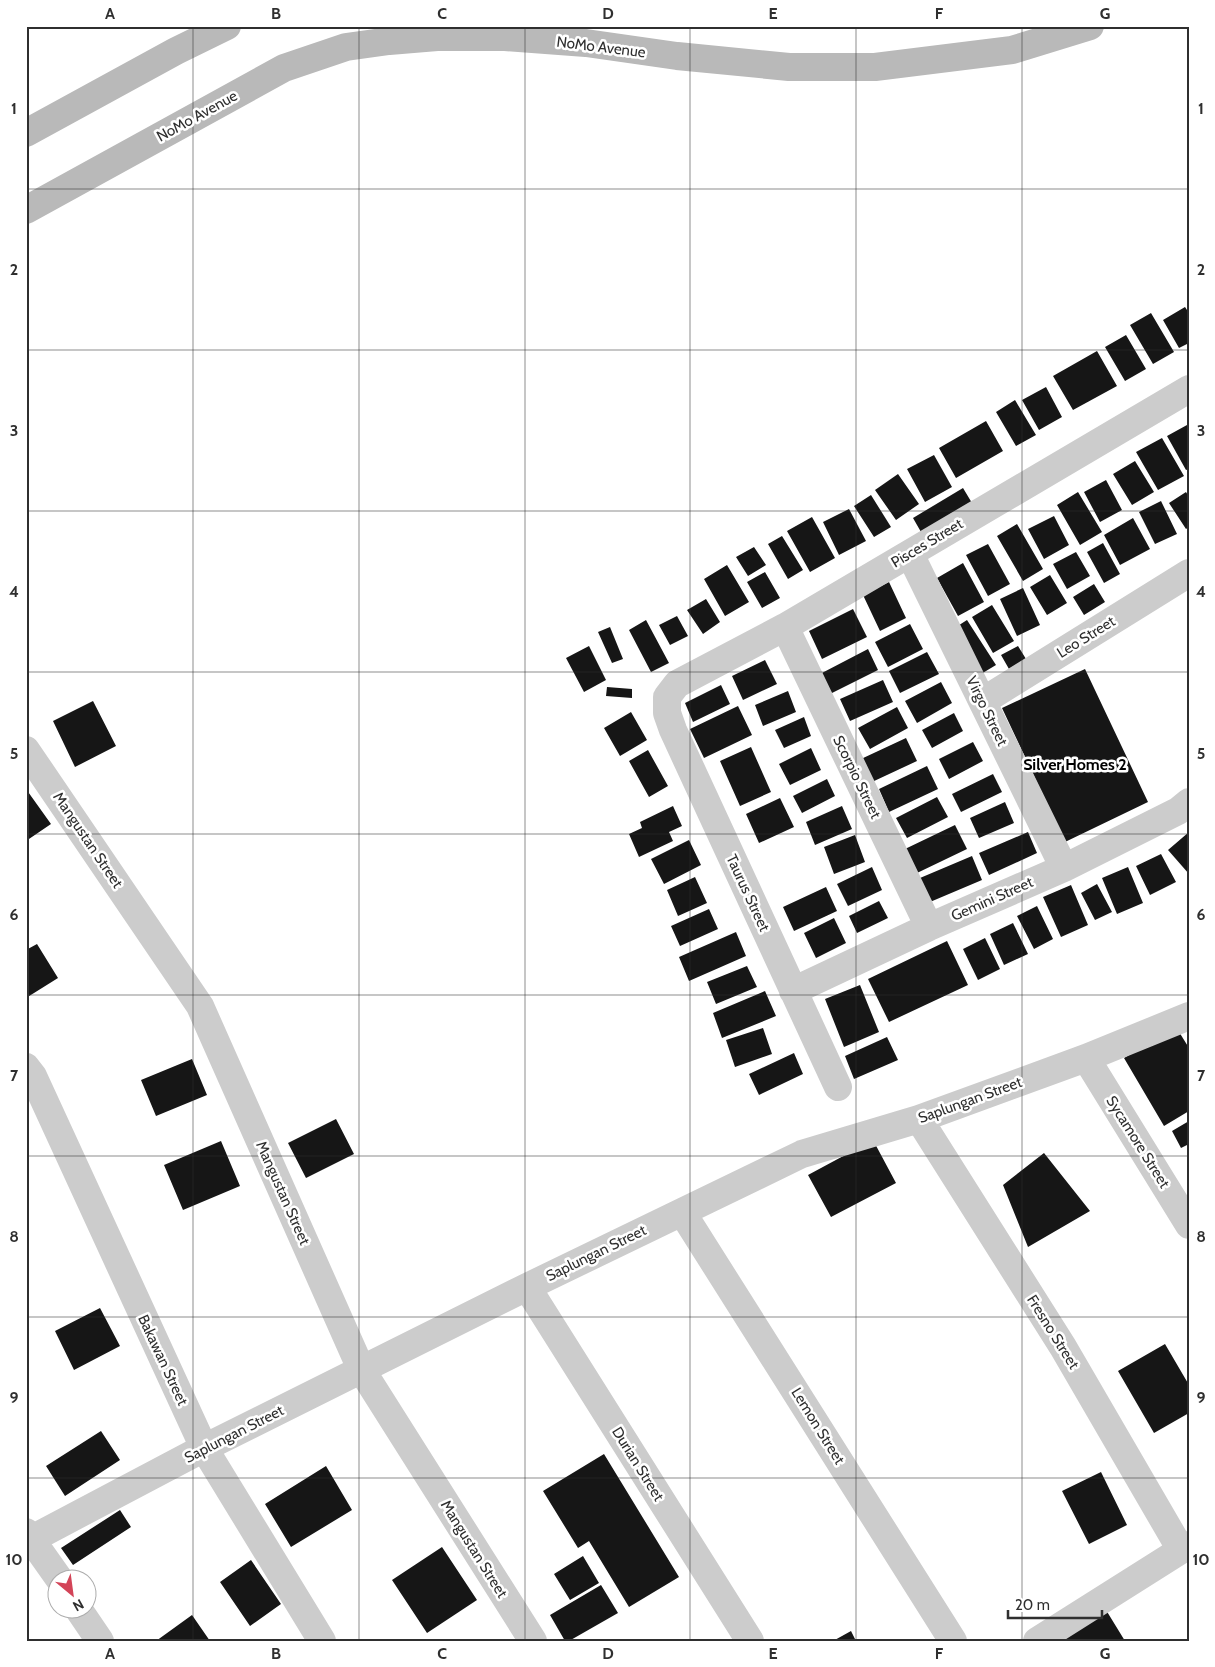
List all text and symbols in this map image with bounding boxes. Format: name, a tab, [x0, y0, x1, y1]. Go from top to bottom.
text: A	[105, 4, 115, 23]
text: B	[271, 4, 281, 23]
text: C	[437, 4, 447, 23]
text: D	[602, 4, 614, 23]
text: E	[768, 4, 778, 23]
text: F	[935, 4, 944, 23]
text: G	[1100, 4, 1110, 23]
street label: NoMo Avenue	[555, 33, 647, 61]
street label: NoMo Avenue	[153, 86, 241, 146]
text: 1	[11, 99, 17, 118]
text: 1	[1198, 99, 1204, 118]
text: 2	[10, 260, 18, 279]
text: 2	[1197, 260, 1205, 279]
text: 3	[10, 421, 18, 440]
text: 3	[1197, 421, 1205, 440]
street label: Pisces Street	[888, 515, 966, 571]
text: 4	[9, 582, 19, 601]
text: 4	[1196, 582, 1206, 601]
street label: Leo Street	[1054, 612, 1118, 662]
street label: Virgo Street	[962, 673, 1012, 749]
street label: Scorpio Street	[829, 733, 885, 821]
text: 5	[10, 744, 18, 763]
text: 5	[1197, 744, 1205, 763]
district label: Silver Homes 2	[1023, 755, 1127, 774]
street label: Mangustan Street	[49, 789, 127, 891]
street label: Taurus Street	[722, 852, 774, 934]
street label: Gemini Street	[948, 873, 1036, 925]
text: 6	[10, 905, 19, 924]
text: 6	[1197, 905, 1206, 924]
text: 7	[10, 1066, 19, 1085]
text: 7	[1197, 1066, 1206, 1085]
street label: Saplungan Street	[916, 1073, 1024, 1127]
street label: Sycamore Street	[1102, 1092, 1174, 1192]
street label: Mangustan Street	[252, 1138, 314, 1248]
street label: Saplungan Street	[543, 1221, 649, 1285]
text: 8	[9, 1227, 19, 1246]
text: 8	[1196, 1227, 1206, 1246]
street label: Fresno Street	[1023, 1292, 1083, 1372]
street label: Bakawan Street	[134, 1312, 192, 1408]
street label: Lemon Street	[787, 1384, 849, 1468]
text: 9	[10, 1388, 19, 1407]
text: 9	[1197, 1388, 1206, 1407]
street label: Saplungan Street	[181, 1401, 287, 1467]
street label: Durian Street	[608, 1424, 668, 1504]
street label: Mangustan Street	[437, 1497, 511, 1601]
text: 10	[5, 1550, 23, 1569]
text: 10	[1192, 1550, 1210, 1569]
north arrow	[48, 1570, 98, 1620]
scale bar	[1008, 1587, 1101, 1619]
text: N	[70, 1595, 87, 1616]
text: 20 m	[1015, 1596, 1050, 1614]
text: A	[105, 1644, 115, 1663]
text: B	[271, 1644, 281, 1663]
text: C	[437, 1644, 447, 1663]
text: D	[602, 1644, 614, 1663]
text: E	[768, 1644, 778, 1663]
text: F	[935, 1644, 944, 1663]
text: G	[1100, 1644, 1110, 1663]

